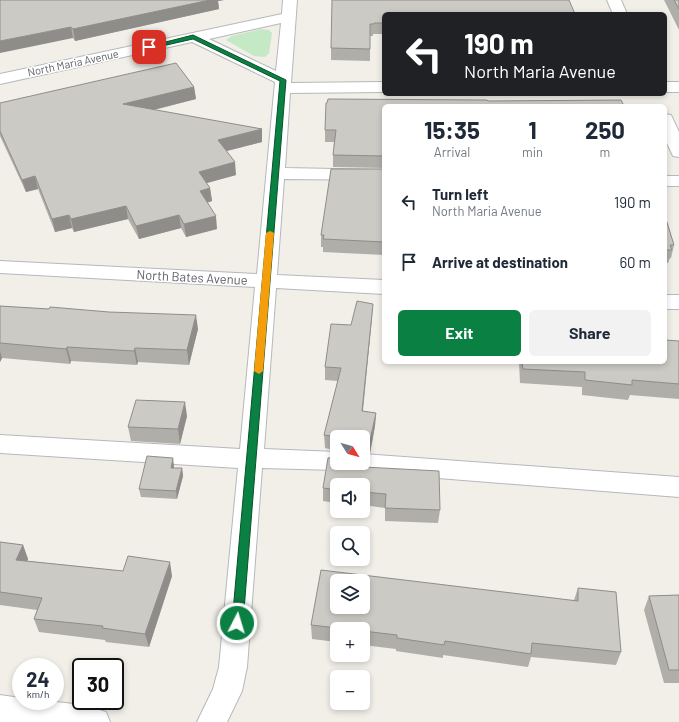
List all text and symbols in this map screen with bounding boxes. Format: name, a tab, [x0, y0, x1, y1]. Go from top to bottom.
text: 190 m	[464, 26, 534, 60]
icon: left	[398, 28, 450, 80]
pin	[132, 30, 166, 64]
icon: arrive	[138, 36, 160, 58]
street label: North Maria Avenue	[26, 46, 120, 79]
text: North Maria Avenue	[464, 60, 616, 82]
text: 15:35	[424, 115, 480, 144]
text: 1	[528, 115, 537, 144]
text: 250	[585, 115, 625, 144]
text: Arrival	[434, 144, 470, 160]
text: min	[522, 144, 543, 160]
text: m	[600, 144, 610, 160]
text: Turn left	[432, 185, 488, 203]
icon: left	[398, 191, 420, 213]
text: 190 m	[614, 193, 651, 211]
text: North Maria Avenue	[432, 203, 542, 219]
icon: arrive	[398, 251, 420, 273]
text: Arrive at destination	[432, 253, 568, 271]
text: 60 m	[619, 253, 651, 271]
street label: North Bates Avenue	[136, 266, 248, 288]
button: Exit	[398, 310, 521, 356]
button: Share	[529, 310, 651, 356]
north arrow	[330, 430, 370, 470]
map controls	[330, 430, 370, 710]
button: sound	[330, 478, 370, 518]
button: search	[330, 526, 370, 566]
button: layers	[330, 574, 370, 614]
position arrow	[216, 602, 258, 644]
button: +	[330, 622, 370, 662]
speed limit sign: 30	[72, 658, 124, 710]
text: 24	[26, 667, 50, 691]
button: −	[330, 670, 370, 710]
text: km/h	[27, 688, 49, 700]

